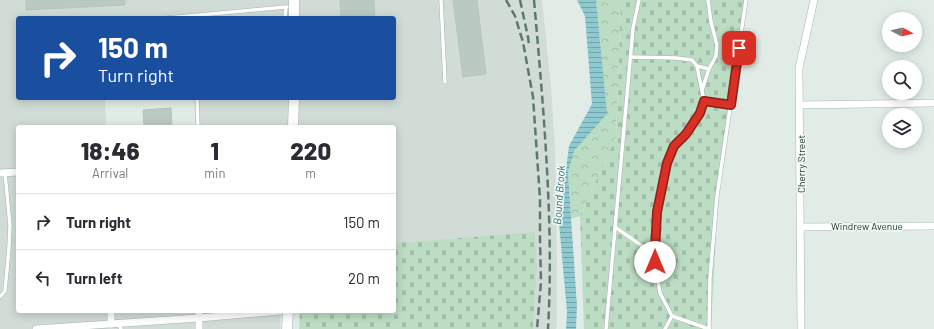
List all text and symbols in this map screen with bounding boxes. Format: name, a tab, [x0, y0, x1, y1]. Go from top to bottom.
north arrow	[882, 12, 922, 52]
map controls	[882, 12, 922, 148]
text: 150 m	[98, 30, 168, 64]
pin	[722, 31, 756, 65]
icon: right	[32, 32, 84, 84]
icon: arrive	[728, 37, 750, 59]
button: search	[882, 60, 922, 100]
text: Turn right	[98, 64, 174, 86]
button: layers	[882, 108, 922, 148]
street label: Cherry Street	[795, 135, 807, 193]
text: 18:46	[81, 136, 140, 165]
text: 1	[211, 136, 219, 165]
text: 220	[290, 136, 331, 165]
water label: Bound Brook	[550, 164, 567, 225]
text: Arrival	[92, 165, 128, 181]
text: min	[204, 165, 225, 181]
text: m	[305, 165, 316, 181]
icon: right	[32, 211, 54, 233]
text: Turn right	[66, 213, 131, 231]
text: 150 m	[343, 213, 380, 231]
street label: Windrew Avenue	[831, 220, 903, 232]
position arrow	[634, 241, 676, 283]
icon: left	[32, 267, 54, 289]
text: Turn left	[66, 269, 122, 287]
text: 20 m	[348, 269, 380, 287]

